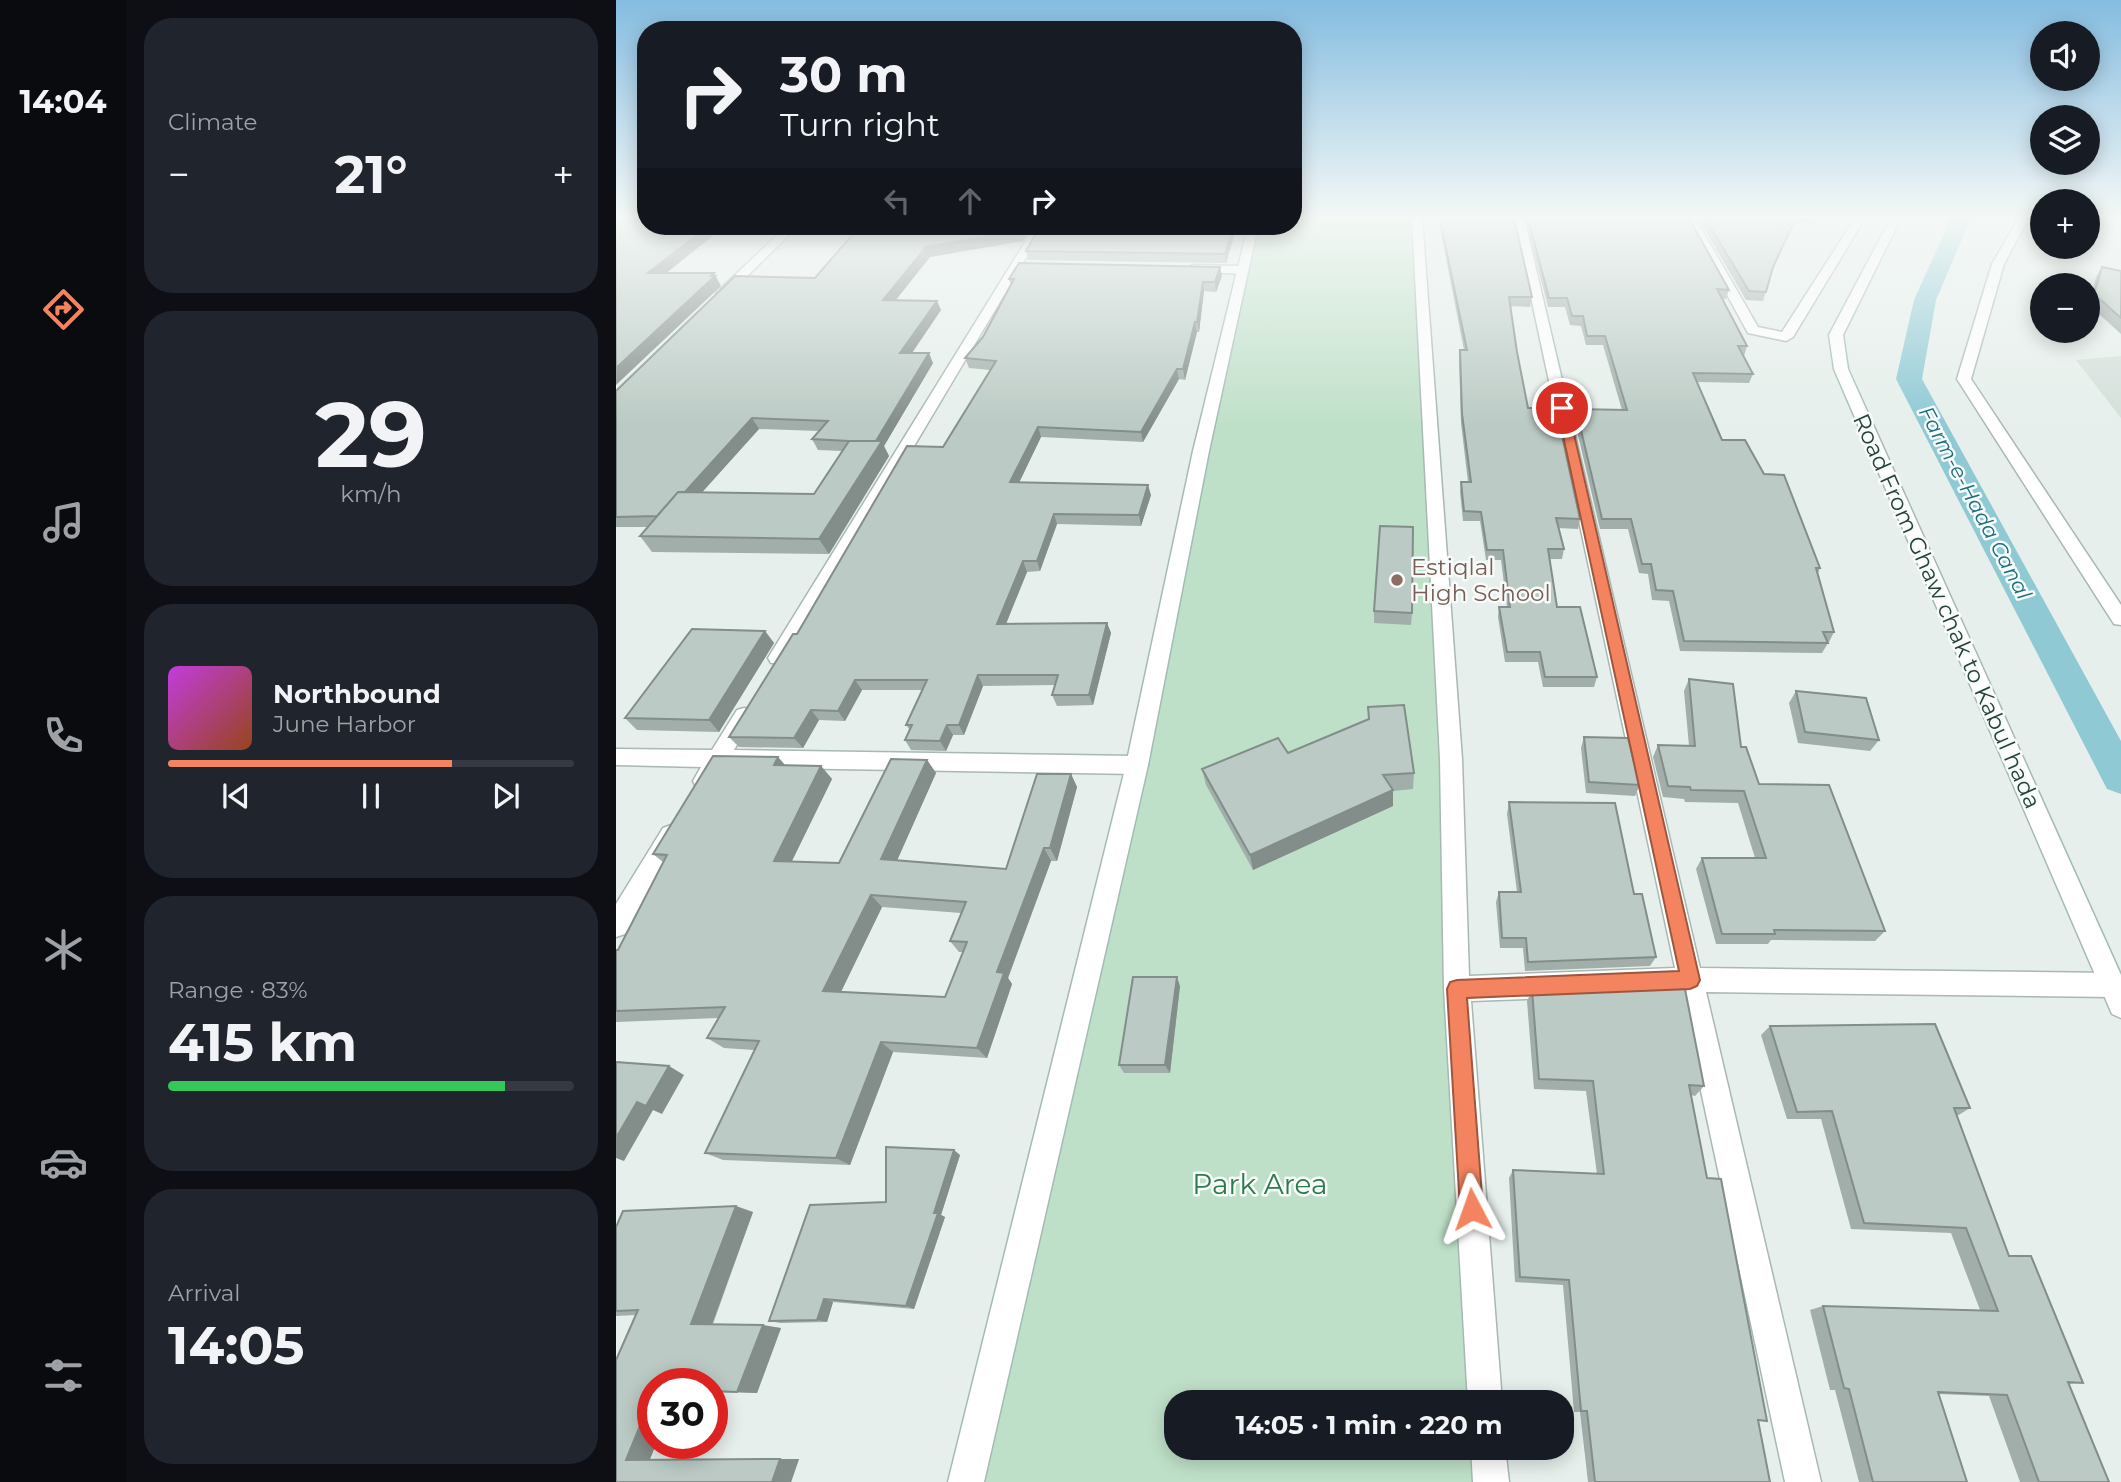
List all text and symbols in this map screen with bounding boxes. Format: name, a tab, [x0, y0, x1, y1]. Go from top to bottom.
map controls	[2030, 21, 2100, 343]
button: sound	[2030, 21, 2100, 91]
text: 30 m	[780, 45, 908, 104]
icon: right	[665, 49, 756, 140]
text: 14:04	[19, 82, 107, 121]
text: Turn right	[780, 105, 940, 144]
button: layers	[2030, 105, 2100, 175]
text: Climate	[168, 108, 257, 136]
text: 21°	[335, 143, 407, 206]
text: −	[168, 151, 190, 198]
text: +	[552, 151, 574, 198]
icon: left	[878, 182, 916, 220]
icon: ahead	[951, 182, 989, 220]
icon: right	[1024, 182, 1062, 220]
button: +	[2030, 189, 2100, 259]
button: −	[2030, 273, 2100, 343]
icon: directions	[39, 285, 88, 334]
pin	[1532, 378, 1592, 438]
text: 29	[315, 379, 427, 490]
icon: arrive	[1543, 389, 1581, 427]
water label: Farm-e-Hada Canal	[1914, 402, 2037, 604]
street label: Road From Ghaw chak to Kabul hada	[1847, 409, 2047, 813]
text: km/h	[340, 480, 402, 508]
icon: music	[39, 498, 88, 547]
place label: Estiqlal High School	[1411, 553, 1551, 607]
marker: Estiqlal High School	[1389, 572, 1405, 588]
text: Northbound	[273, 678, 441, 710]
text: June Harbor	[273, 710, 416, 738]
icon: phone	[39, 711, 88, 760]
icon: previous	[217, 777, 255, 815]
icon: pause	[352, 777, 390, 815]
icon: next	[487, 777, 525, 815]
icon: climate	[39, 925, 88, 974]
text: Range · 83%	[168, 976, 308, 1004]
text: 415 km	[168, 1011, 357, 1074]
icon: car	[39, 1138, 88, 1187]
park label: Park Area	[1192, 1167, 1328, 1201]
position arrow	[1435, 1172, 1509, 1246]
text: Arrival	[168, 1279, 241, 1307]
text: 14:05	[168, 1314, 305, 1377]
icon: filters	[39, 1351, 88, 1400]
speed limit sign: 30	[637, 1368, 728, 1459]
text: 14:05 · 1 min · 220 m	[1236, 1409, 1502, 1441]

